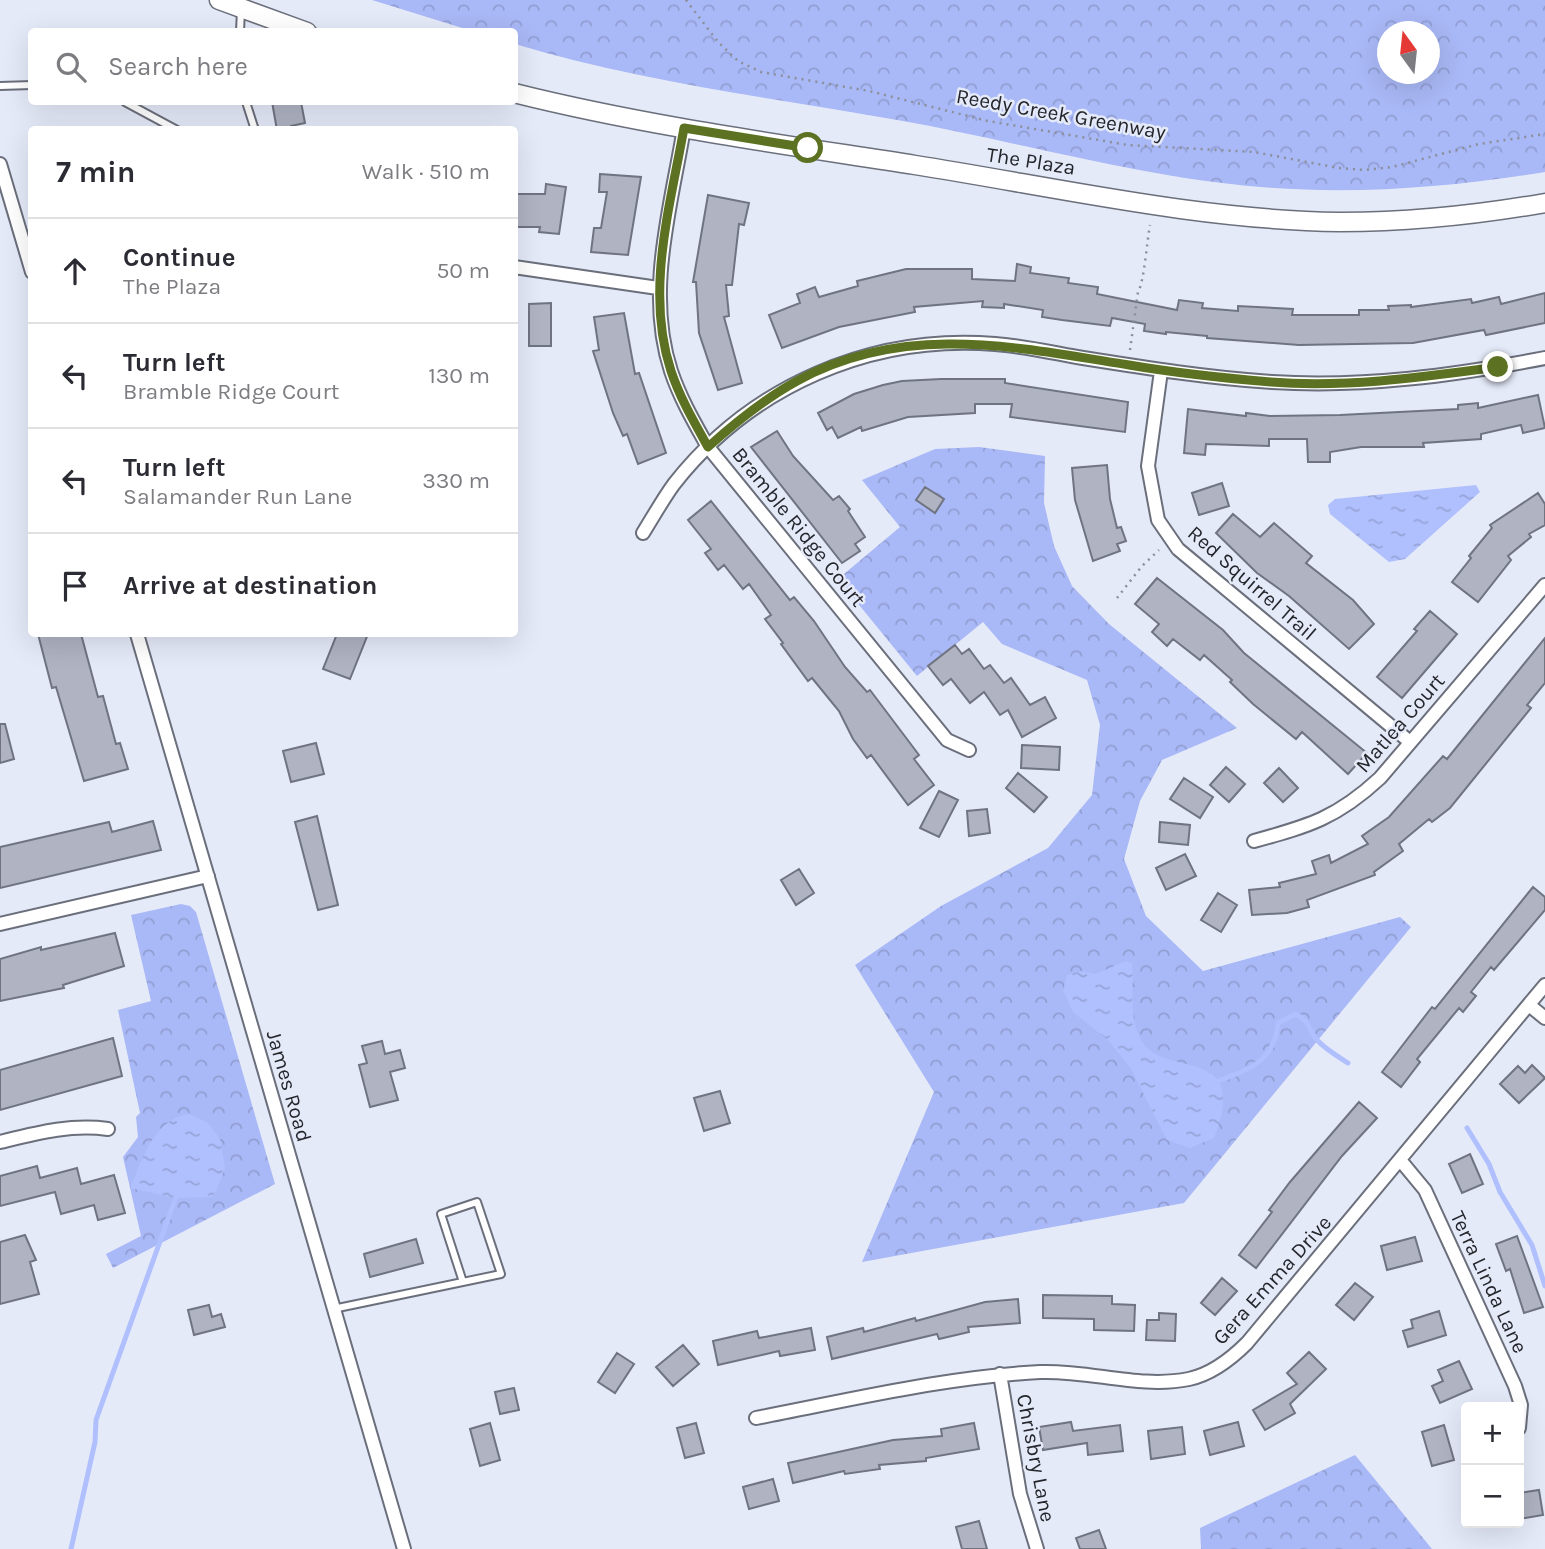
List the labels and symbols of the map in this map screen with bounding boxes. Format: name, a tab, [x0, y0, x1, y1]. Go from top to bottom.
north arrow	[1377, 21, 1440, 84]
street label: Reedy Creek Greenway	[954, 84, 1168, 144]
route start	[792, 132, 823, 163]
street label: The Plaza	[985, 142, 1077, 180]
route end	[1482, 351, 1513, 382]
street label: Bramble Ridge Court	[727, 443, 871, 611]
street label: Red Squirrel Trail	[1183, 521, 1321, 645]
street label: Matlea Court	[1351, 669, 1449, 777]
street label: James Road	[262, 1028, 316, 1144]
street label: Terra Linda Lane	[1446, 1207, 1532, 1357]
street label: Gera Emma Drive	[1208, 1211, 1336, 1349]
street label: Chrisbry Lane	[1012, 1392, 1060, 1524]

